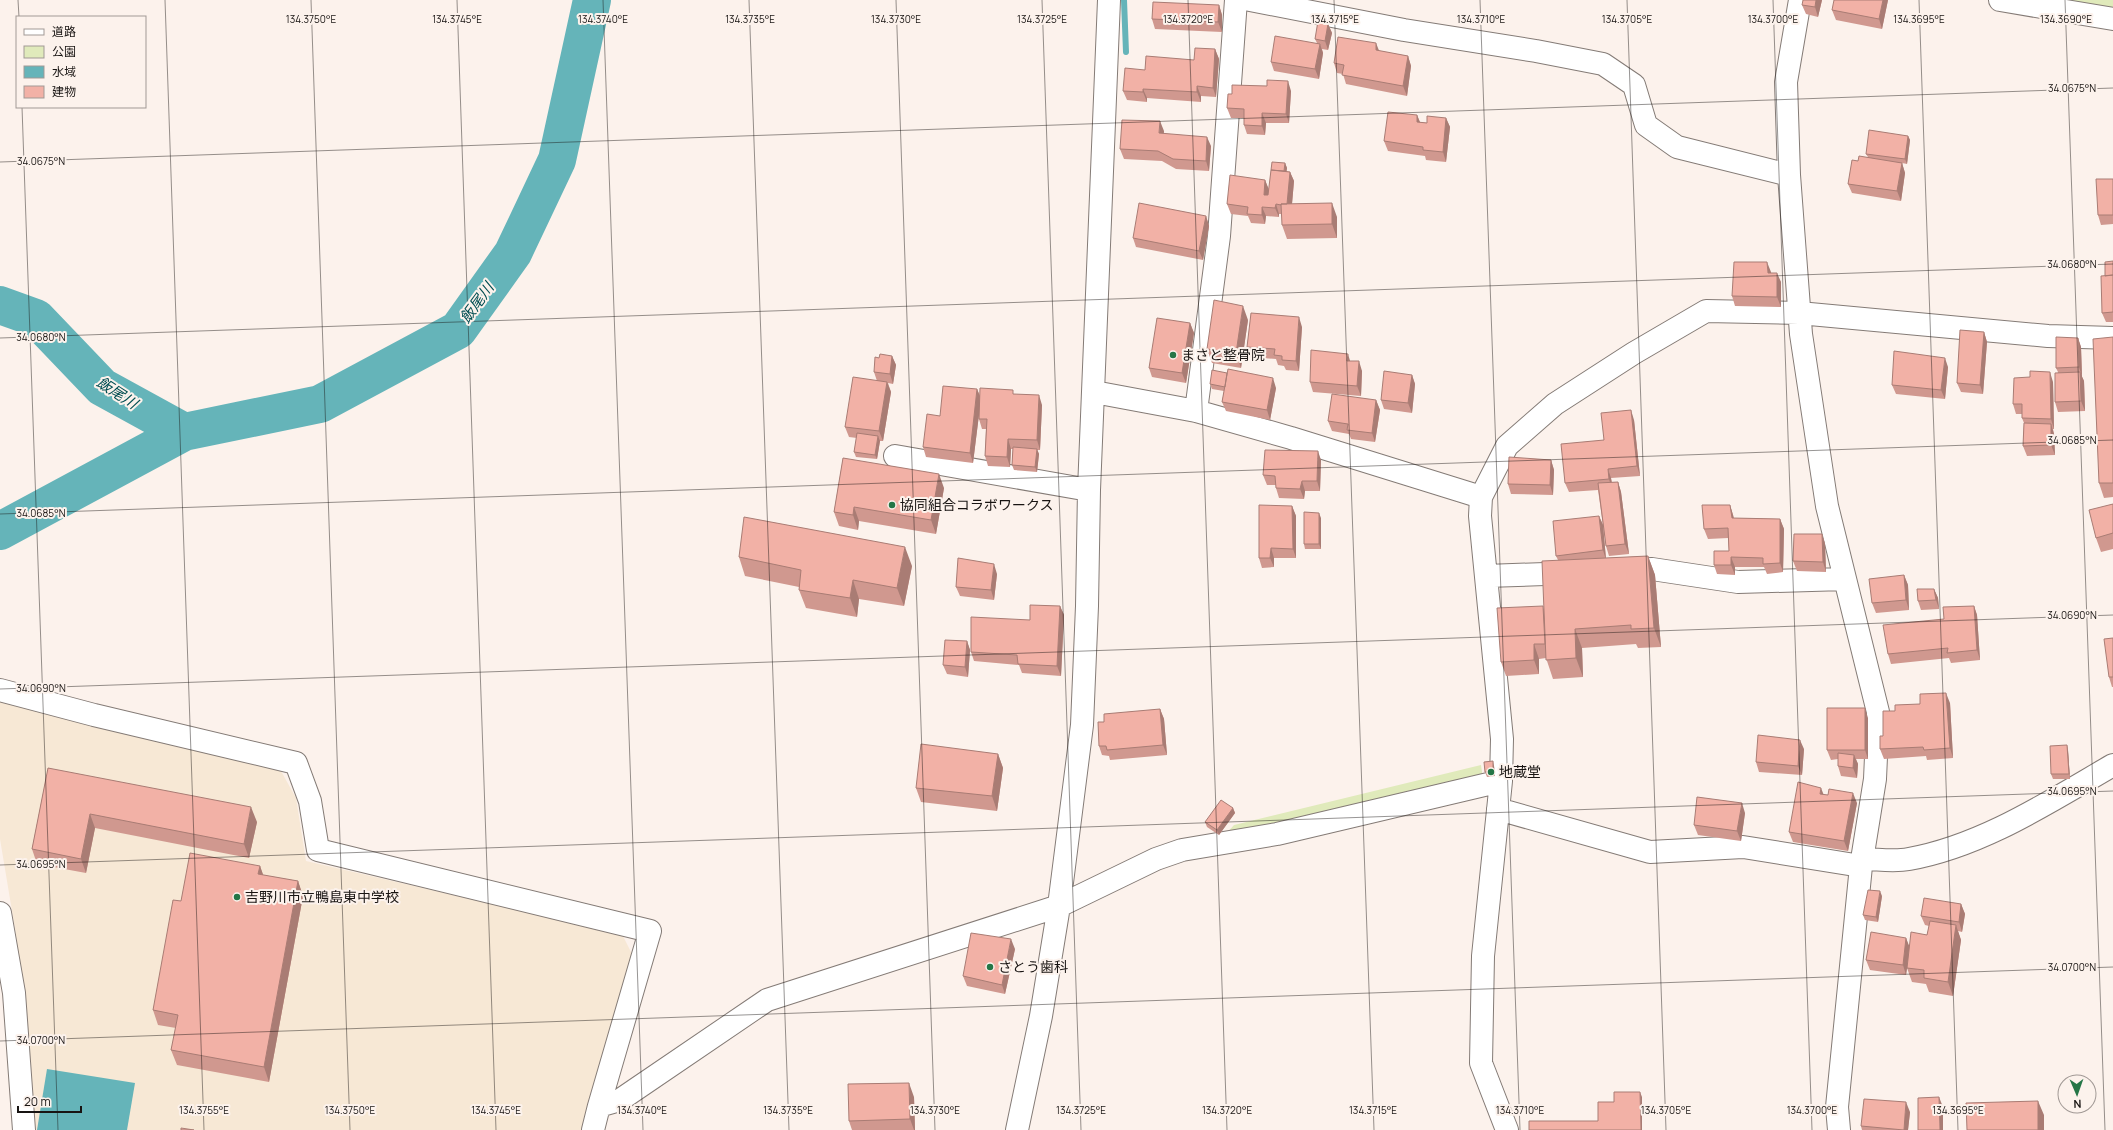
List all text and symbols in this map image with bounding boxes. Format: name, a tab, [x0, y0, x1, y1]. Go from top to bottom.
text: 134.3750°E	[286, 12, 336, 26]
text: 134.3745°E	[432, 12, 482, 26]
text: 134.3740°E	[578, 12, 628, 26]
text: 134.3735°E	[725, 12, 775, 26]
text: 134.3730°E	[871, 12, 921, 26]
text: 134.3725°E	[1017, 12, 1067, 26]
text: 134.3720°E	[1163, 12, 1213, 26]
text: 134.3715°E	[1311, 12, 1359, 26]
text: 134.3710°E	[1457, 12, 1506, 26]
text: 134.3705°E	[1602, 12, 1652, 26]
text: 134.3700°E	[1748, 12, 1799, 26]
text: 134.3695°E	[1893, 12, 1945, 26]
text: 134.3690°E	[2040, 12, 2092, 26]
legend	[16, 16, 146, 108]
text: 道路	[52, 23, 76, 40]
text: 公園	[52, 43, 76, 60]
text: 水域	[52, 63, 76, 80]
text: 34.0675°N	[2048, 81, 2096, 95]
text: 建物	[52, 83, 76, 100]
text: 34.0675°N	[17, 154, 65, 168]
text: 34.0680°N	[2047, 257, 2097, 271]
water label: 飯尾川	[455, 277, 499, 327]
text: 34.0680°N	[16, 330, 66, 344]
place label: まさと整骨院	[1181, 345, 1265, 364]
marker: まさと整骨院	[1168, 350, 1178, 360]
water label: 飯尾川	[93, 372, 144, 415]
text: 34.0685°N	[2048, 433, 2097, 447]
place label: 協同組合コラボワークス	[900, 495, 1054, 514]
marker: 協同組合コラボワークス	[887, 500, 897, 510]
text: 34.0685°N	[17, 506, 66, 520]
text: 34.0690°N	[2047, 608, 2097, 622]
text: 34.0690°N	[16, 681, 66, 695]
place label: 地蔵堂	[1499, 762, 1541, 781]
marker: 地蔵堂	[1486, 767, 1496, 777]
text: 34.0695°N	[2047, 784, 2097, 798]
text: 34.0695°N	[16, 857, 66, 871]
place label: 吉野川市立鴨島東中学校	[245, 887, 399, 906]
marker: 吉野川市立鴨島東中学校	[232, 892, 242, 902]
place label: さとう歯科	[998, 957, 1068, 976]
text: 34.0700°N	[2048, 960, 2096, 974]
marker: さとう歯科	[985, 962, 995, 972]
text: 34.0700°N	[17, 1033, 65, 1047]
north arrow	[2057, 1074, 2097, 1114]
scale bar	[18, 1088, 81, 1114]
text: 20 m	[24, 1093, 51, 1110]
text: N	[2073, 1097, 2082, 1112]
text: 134.3755°E	[179, 1103, 229, 1117]
text: 134.3750°E	[325, 1103, 375, 1117]
text: 134.3745°E	[471, 1103, 521, 1117]
text: 134.3740°E	[617, 1103, 667, 1117]
text: 134.3735°E	[763, 1103, 813, 1117]
text: 134.3730°E	[910, 1103, 960, 1117]
text: 134.3725°E	[1056, 1103, 1106, 1117]
text: 134.3720°E	[1202, 1103, 1252, 1117]
text: 134.3715°E	[1349, 1103, 1397, 1117]
text: 134.3710°E	[1496, 1103, 1545, 1117]
text: 134.3705°E	[1641, 1103, 1691, 1117]
text: 134.3700°E	[1787, 1103, 1838, 1117]
text: 134.3695°E	[1932, 1103, 1984, 1117]

